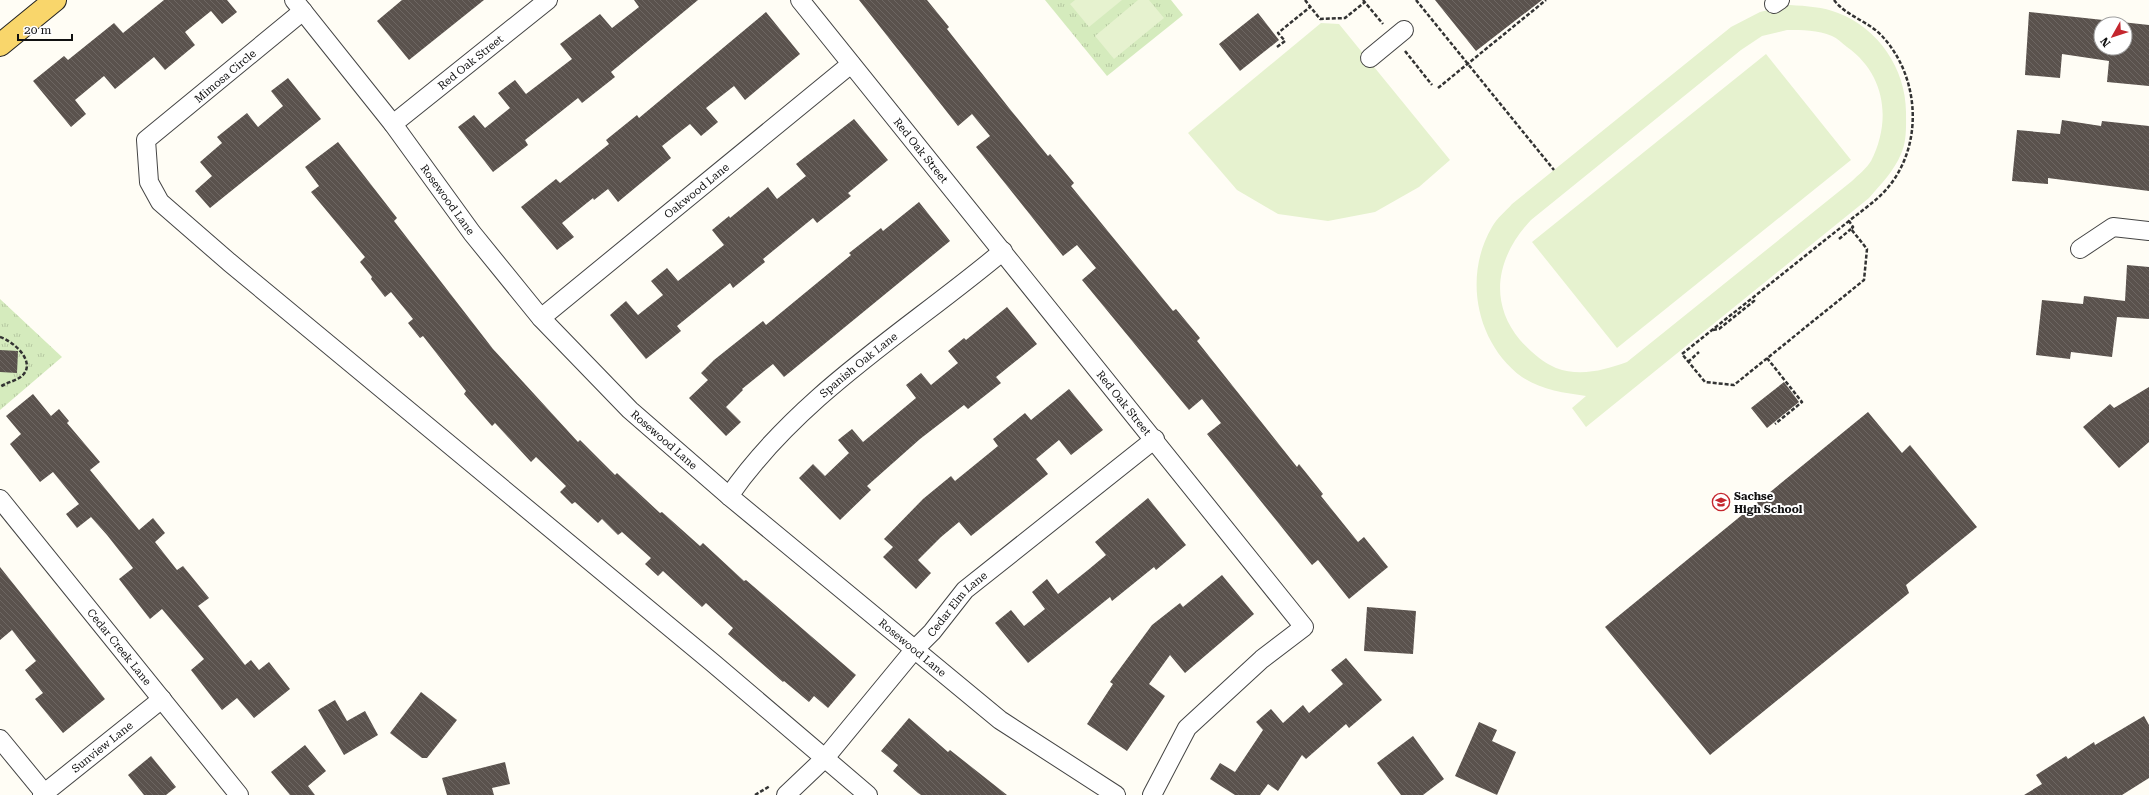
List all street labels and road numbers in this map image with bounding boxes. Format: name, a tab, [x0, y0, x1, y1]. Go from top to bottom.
street label: Red Oak Street	[436, 33, 506, 92]
street label: Mimosa Circle	[192, 47, 259, 106]
street label: Red Oak Street	[891, 116, 951, 186]
street label: Oakwood Lane	[662, 161, 732, 221]
street label: Rosewood Lane	[418, 162, 477, 238]
street label: Spanish Oak Lane	[817, 330, 900, 401]
street label: Red Oak Street	[1094, 368, 1154, 438]
street label: Rosewood Lane	[628, 408, 700, 472]
street label: Cedar Elm Lane	[925, 569, 990, 640]
street label: Cedar Creek Lane	[84, 606, 154, 688]
street label: Rosewood Lane	[876, 616, 949, 680]
street label: Sunview Lane	[69, 719, 136, 776]

